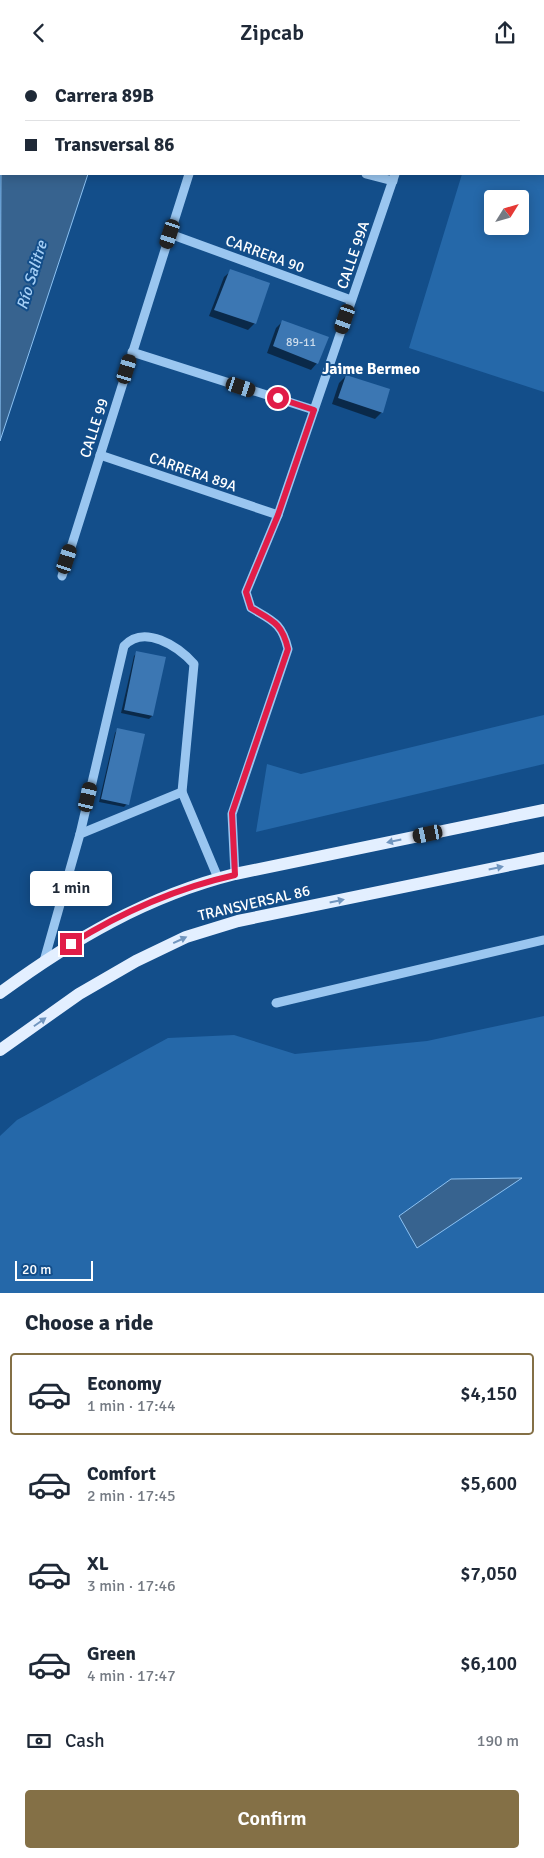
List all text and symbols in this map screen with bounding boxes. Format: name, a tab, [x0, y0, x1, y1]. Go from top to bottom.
icon: back	[25, 19, 53, 47]
text: Zipcab	[240, 19, 304, 46]
icon: share	[491, 19, 519, 47]
text: Carrera 89B	[55, 84, 154, 108]
text: Transversal 86	[55, 133, 174, 157]
north arrow	[484, 190, 529, 235]
map controls	[484, 190, 529, 235]
car	[158, 217, 181, 251]
street label: CALLE 99A	[333, 219, 373, 291]
street label: CARRERA 90	[223, 231, 307, 277]
water label: Río Salitre	[12, 238, 52, 312]
car	[333, 302, 356, 336]
house number: 89-11	[286, 335, 316, 350]
car	[115, 352, 138, 386]
district label: Jaime Bermeo	[322, 359, 420, 379]
car	[224, 375, 257, 399]
route start	[267, 387, 289, 409]
street label: CALLE 99	[76, 396, 112, 460]
street label: CARRERA 89A	[147, 449, 239, 495]
car	[55, 542, 78, 576]
car	[77, 781, 98, 813]
car	[411, 824, 444, 844]
one-way arrow	[386, 837, 401, 845]
one-way arrow	[489, 863, 505, 871]
callout: 1 min	[30, 871, 112, 907]
text: 1 min	[52, 878, 90, 898]
street label: TRANSVERSAL 86	[196, 881, 312, 925]
one-way arrow	[330, 896, 346, 904]
route end	[60, 933, 82, 955]
one-way arrow	[173, 936, 187, 944]
one-way arrow	[33, 1017, 47, 1027]
scale bar	[15, 1258, 92, 1281]
text: 20 m	[22, 1261, 51, 1278]
text: Choose a ride	[25, 1309, 153, 1336]
icon: car	[27, 1372, 72, 1417]
text: Economy	[87, 1372, 161, 1396]
text: $4,150	[460, 1382, 517, 1406]
text: 1 min · 17:44	[87, 1396, 176, 1416]
icon: car	[27, 1462, 72, 1507]
text: Comfort	[87, 1462, 156, 1486]
text: $5,600	[460, 1472, 517, 1496]
text: 2 min · 17:45	[87, 1486, 176, 1506]
icon: car	[27, 1552, 72, 1597]
text: XL	[87, 1552, 109, 1576]
text: $7,050	[460, 1562, 517, 1586]
text: 3 min · 17:46	[87, 1576, 176, 1596]
icon: car	[27, 1642, 72, 1687]
text: Green	[87, 1642, 136, 1666]
text: $6,100	[460, 1652, 517, 1676]
text: 4 min · 17:47	[87, 1666, 176, 1686]
icon: cash	[25, 1727, 53, 1755]
text: Cash	[65, 1729, 105, 1753]
text: 190 m	[477, 1731, 519, 1751]
button: Confirm	[25, 1790, 519, 1848]

